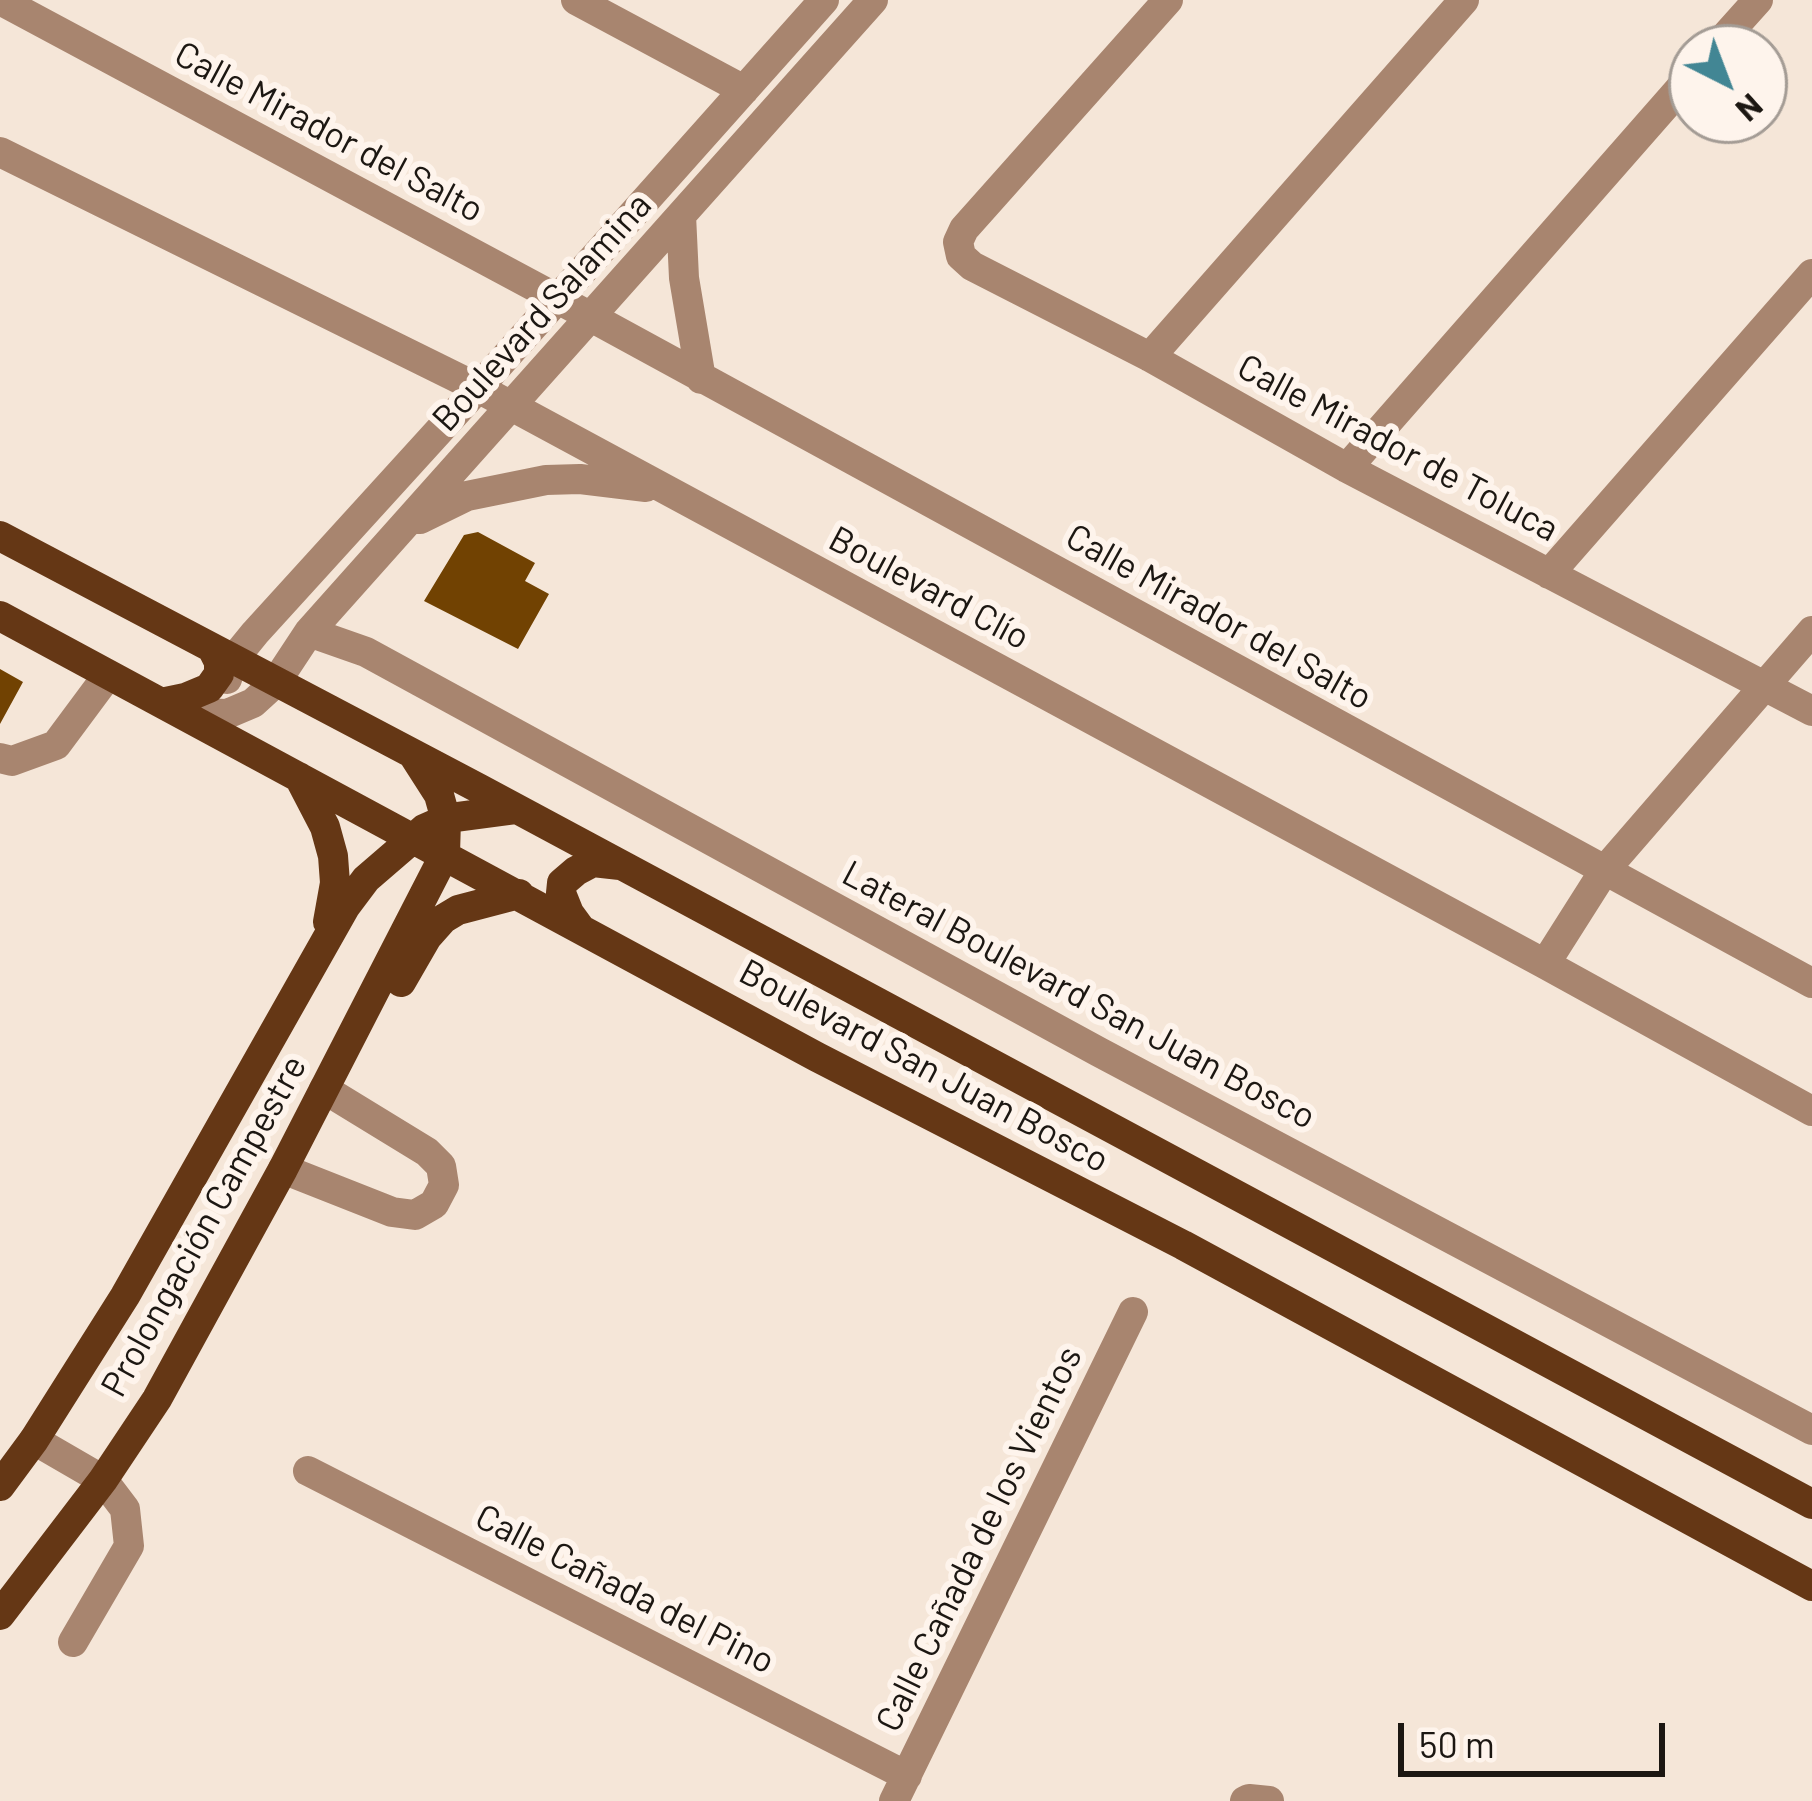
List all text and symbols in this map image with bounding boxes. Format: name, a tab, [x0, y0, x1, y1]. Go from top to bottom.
north arrow	[1668, 24, 1788, 144]
street label: Calle Mirador del Salto	[167, 32, 491, 232]
text: N	[1729, 86, 1772, 131]
street label: Boulevard Salamina	[424, 184, 660, 440]
street label: Calle Mirador de Toluca	[1230, 345, 1566, 551]
street label: Calle Mirador del Salto	[1059, 515, 1379, 719]
street label: Boulevard Clío	[821, 517, 1037, 659]
street label: Lateral Boulevard San Juan Bosco	[835, 852, 1323, 1138]
street label: Boulevard San Juan Bosco	[732, 950, 1116, 1182]
street label: Prolongación Campestre	[92, 1048, 316, 1404]
street label: Calle Cañada de los Vientos	[867, 1339, 1091, 1739]
street label: Calle Cañada del Pino	[468, 1495, 782, 1683]
scale bar	[1404, 1699, 1671, 1773]
text: 50 m	[1419, 1722, 1495, 1765]

